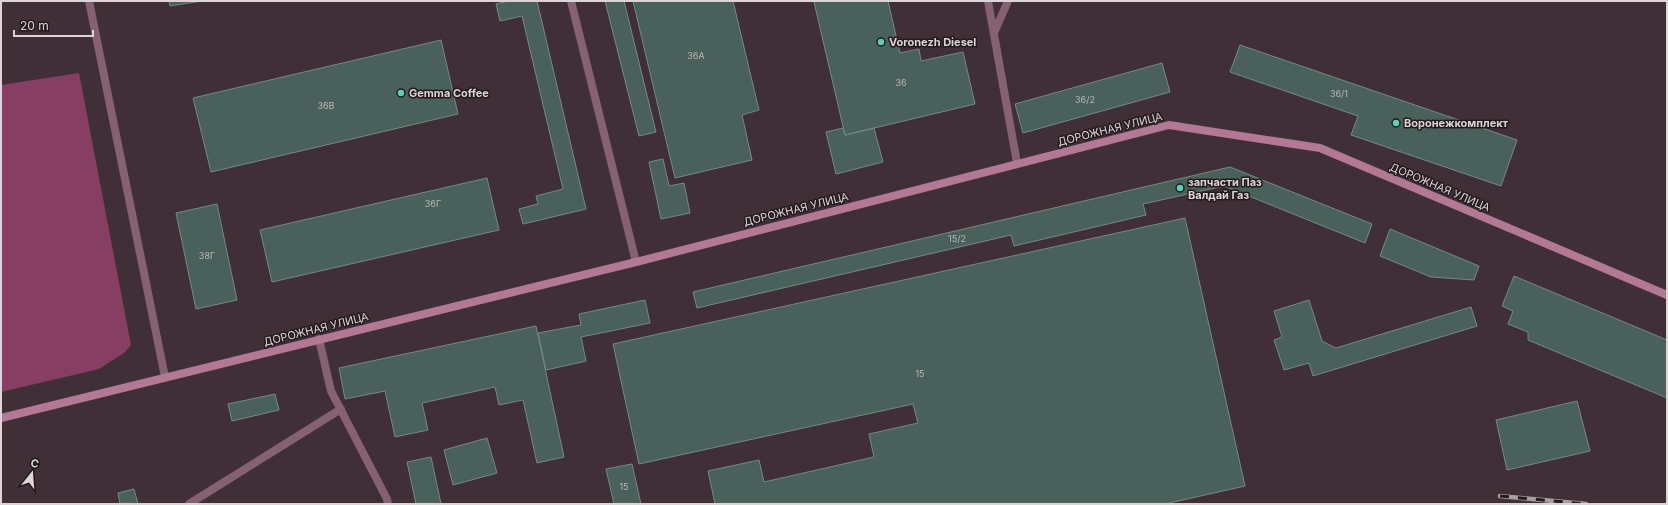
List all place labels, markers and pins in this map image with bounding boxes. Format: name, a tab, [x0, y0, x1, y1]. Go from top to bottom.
place label: Voronezh Diesel	[889, 35, 976, 49]
marker: Voronezh Diesel	[876, 37, 886, 47]
place label: Gemma Coffee	[409, 86, 489, 100]
marker: Gemma Coffee	[396, 88, 406, 98]
place label: Воронежкомплект	[1404, 116, 1509, 130]
marker: Воронежкомплект	[1391, 118, 1401, 128]
place label: запчасти Паз Валдай Газ	[1188, 175, 1262, 202]
marker: запчасти Паз Валдай Газ	[1175, 183, 1185, 193]

